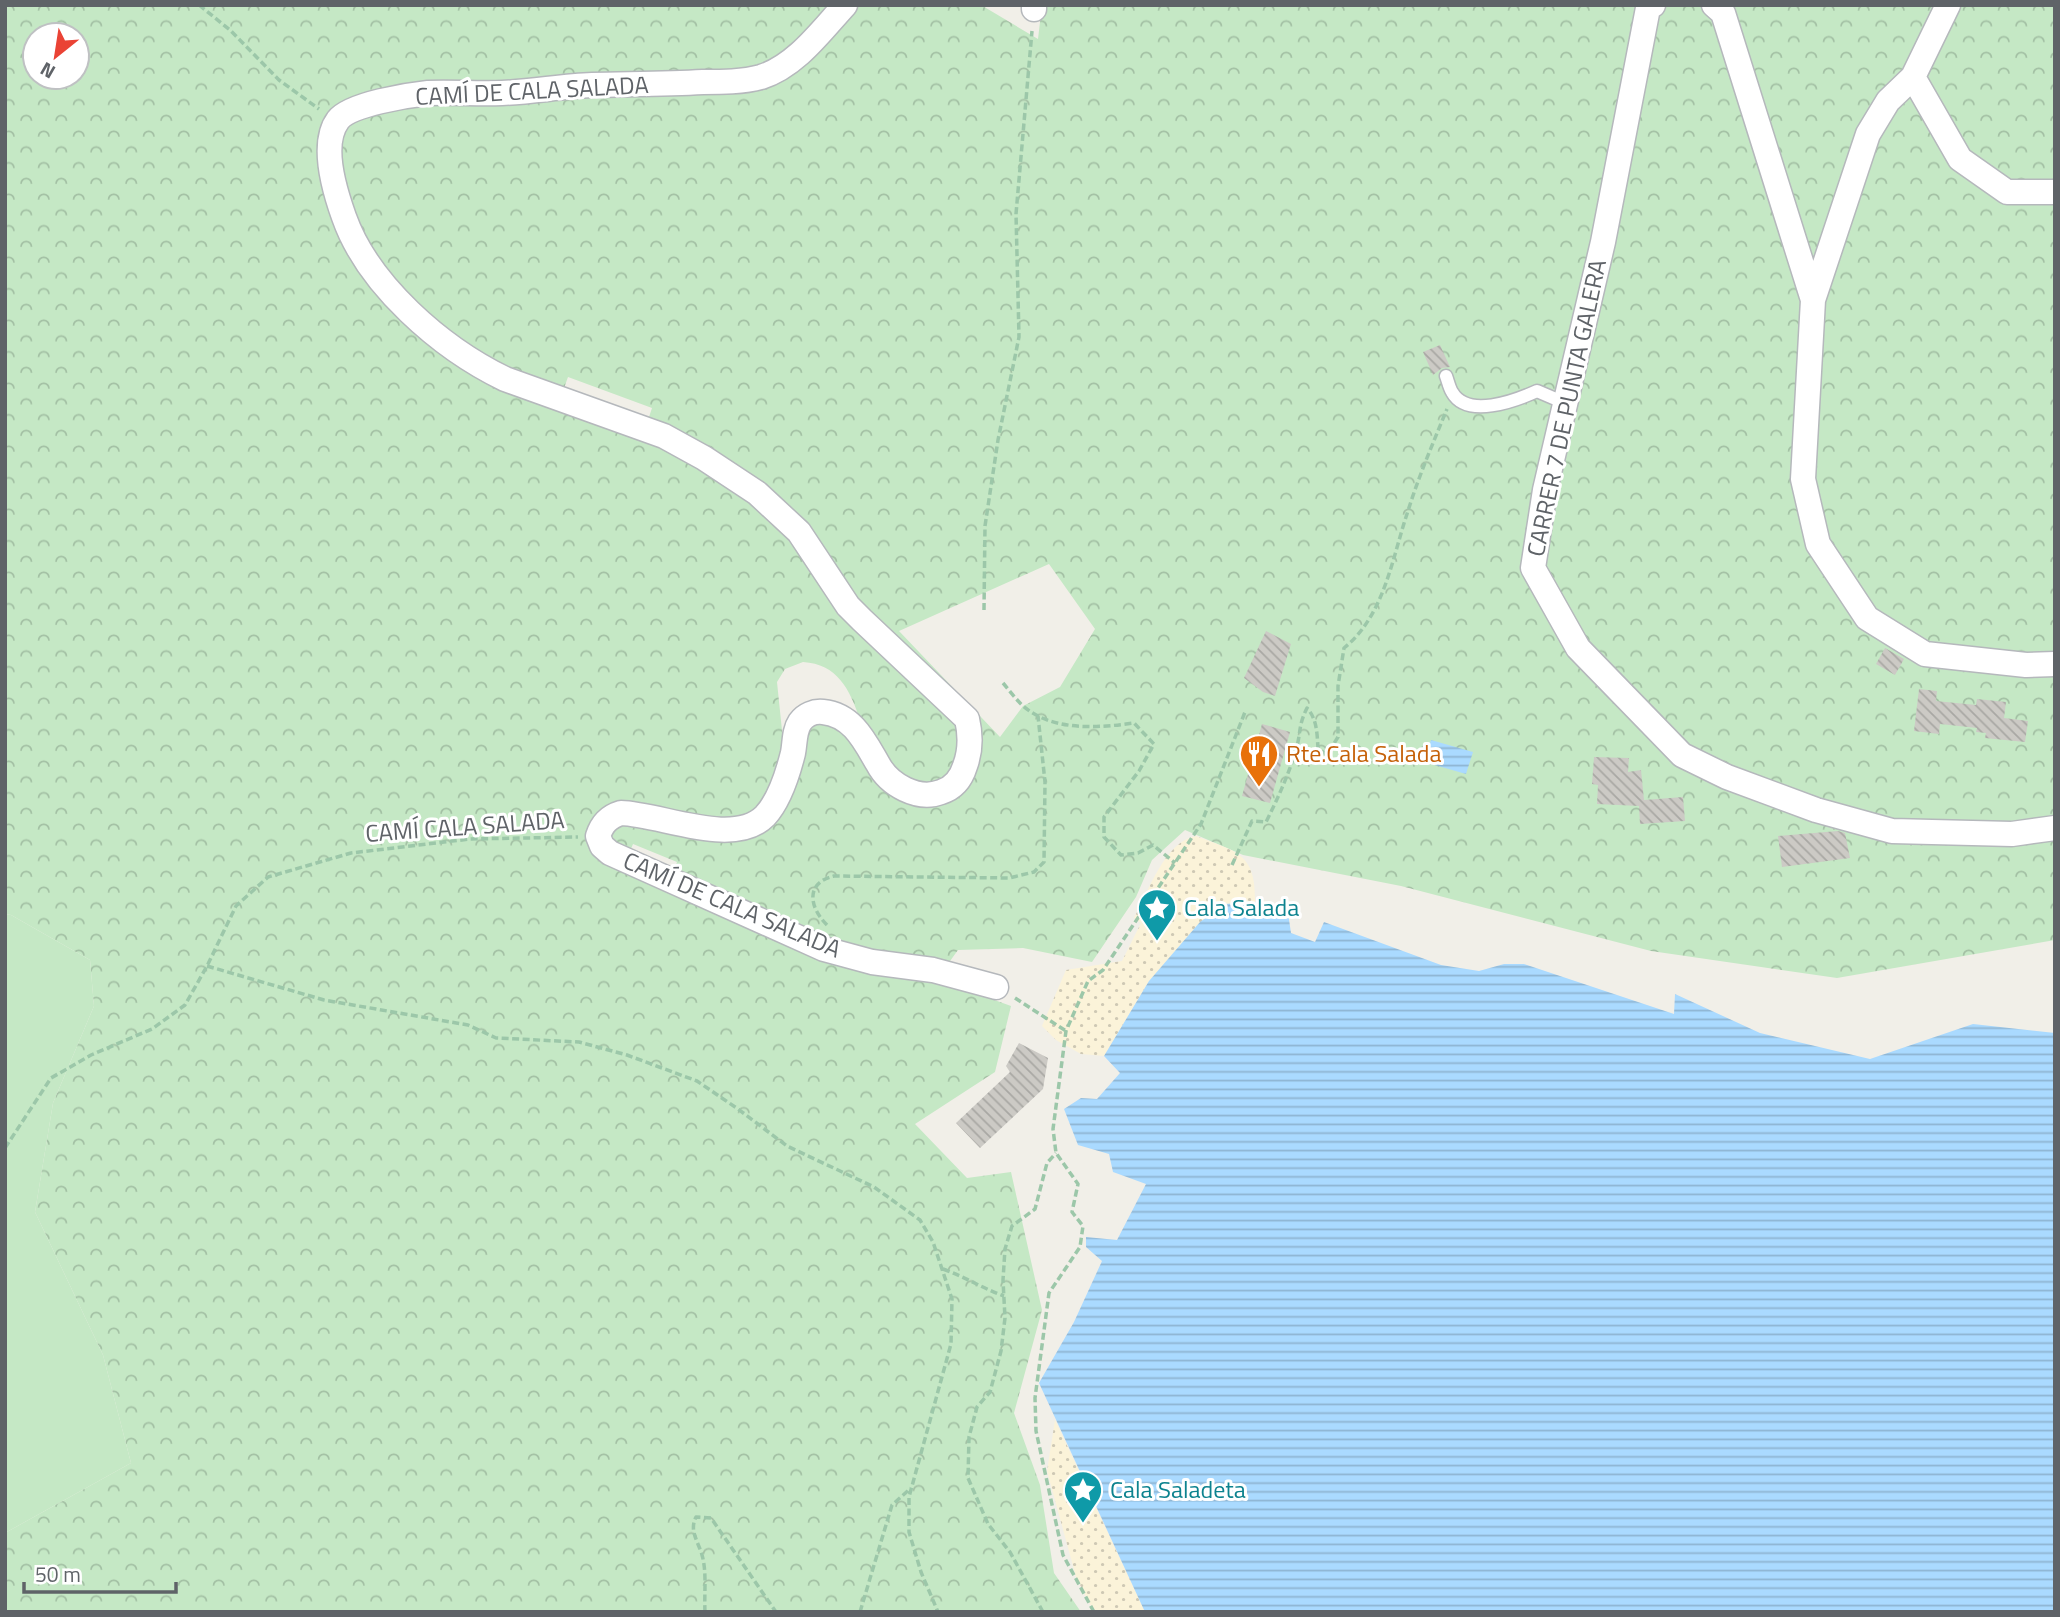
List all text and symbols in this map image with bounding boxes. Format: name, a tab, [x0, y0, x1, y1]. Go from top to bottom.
north arrow	[21, 21, 91, 91]
text: N	[34, 55, 60, 87]
street label: CAMÍ DE CALA SALADA	[414, 66, 649, 114]
street label: CARRER 7 DE PUNTA GALERA	[1517, 256, 1615, 560]
restaurant icon: Rte.Cala Salada	[1238, 733, 1280, 788]
place label: Rte.Cala Salada	[1286, 735, 1442, 771]
street label: CAMÍ CALA SALADA	[364, 801, 566, 851]
street label: CAMÍ DE CALA SALADA	[618, 842, 847, 966]
place icon: Cala Salada	[1136, 887, 1178, 942]
place label: Cala Salada	[1184, 889, 1299, 925]
place icon: Cala Saladeta	[1062, 1469, 1104, 1524]
place label: Cala Saladeta	[1110, 1471, 1246, 1507]
scale bar	[24, 1550, 177, 1594]
text: 50 m	[35, 1558, 81, 1590]

